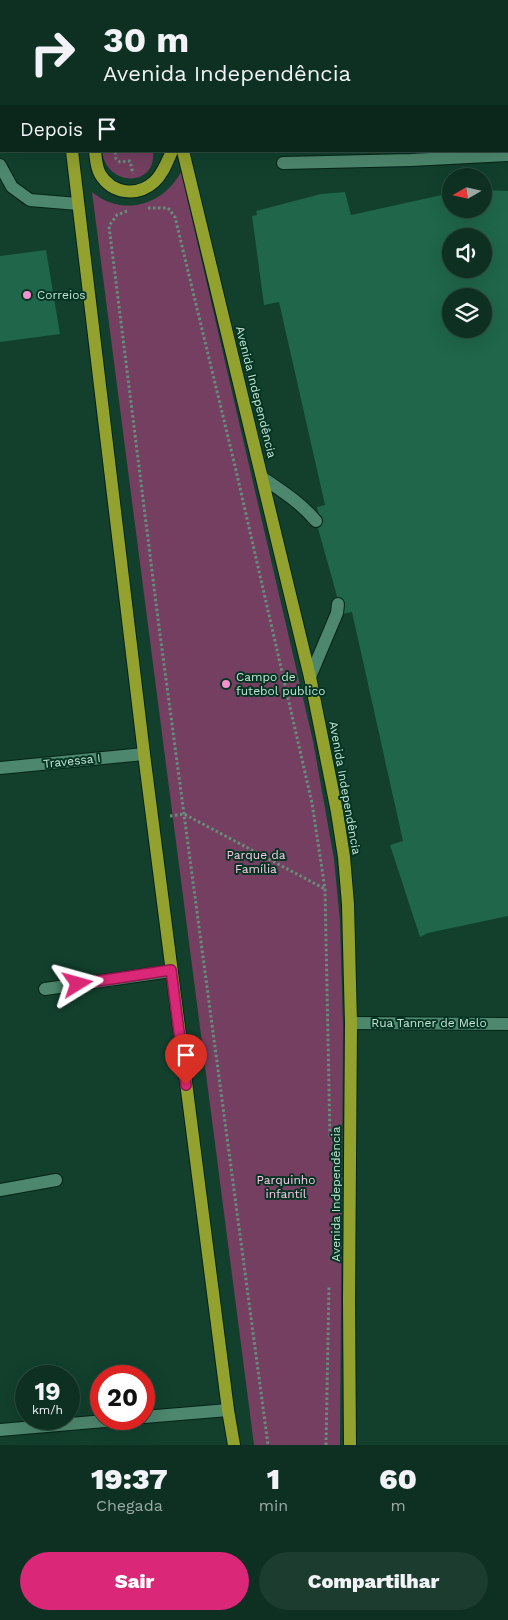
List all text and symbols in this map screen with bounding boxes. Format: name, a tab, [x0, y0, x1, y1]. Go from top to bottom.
text: 30 m	[103, 19, 189, 61]
icon: right	[20, 20, 85, 85]
text: Avenida Independência	[103, 61, 351, 86]
icon: arrive	[93, 115, 121, 143]
text: Depois	[20, 118, 83, 141]
north arrow	[442, 168, 492, 218]
map controls	[442, 168, 492, 338]
button: sound	[442, 228, 492, 278]
place label: Correios	[37, 288, 86, 302]
button: layers	[442, 288, 492, 338]
marker: Correios	[21, 289, 33, 301]
street label: Avenida Independência	[233, 325, 279, 460]
place label: Campo de futebol publico	[236, 670, 325, 698]
marker: Campo de futebol publico	[220, 678, 232, 690]
street label: Avenida Independência	[326, 720, 364, 856]
street label: Travessa I	[43, 751, 101, 771]
park label: Parque da Família	[226, 848, 286, 876]
position arrow	[51, 957, 103, 1009]
street label: Rua Tanner de Melo	[371, 1016, 487, 1030]
pin	[165, 1034, 207, 1085]
icon: arrive	[172, 1041, 200, 1069]
street label: Avenida Independência	[329, 1126, 343, 1262]
park label: Parquinho infantíl	[257, 1173, 316, 1201]
speed limit sign: 20	[90, 1365, 155, 1430]
text: 19	[34, 1377, 61, 1406]
text: km/h	[32, 1403, 63, 1417]
text: 19:37	[91, 1461, 168, 1496]
text: 1	[267, 1461, 280, 1496]
text: 60	[379, 1461, 417, 1496]
text: Chegada	[96, 1496, 163, 1515]
text: min	[259, 1496, 288, 1515]
text: m	[390, 1496, 406, 1515]
button: Sair	[20, 1552, 249, 1610]
button: Compartilhar	[259, 1552, 488, 1610]

